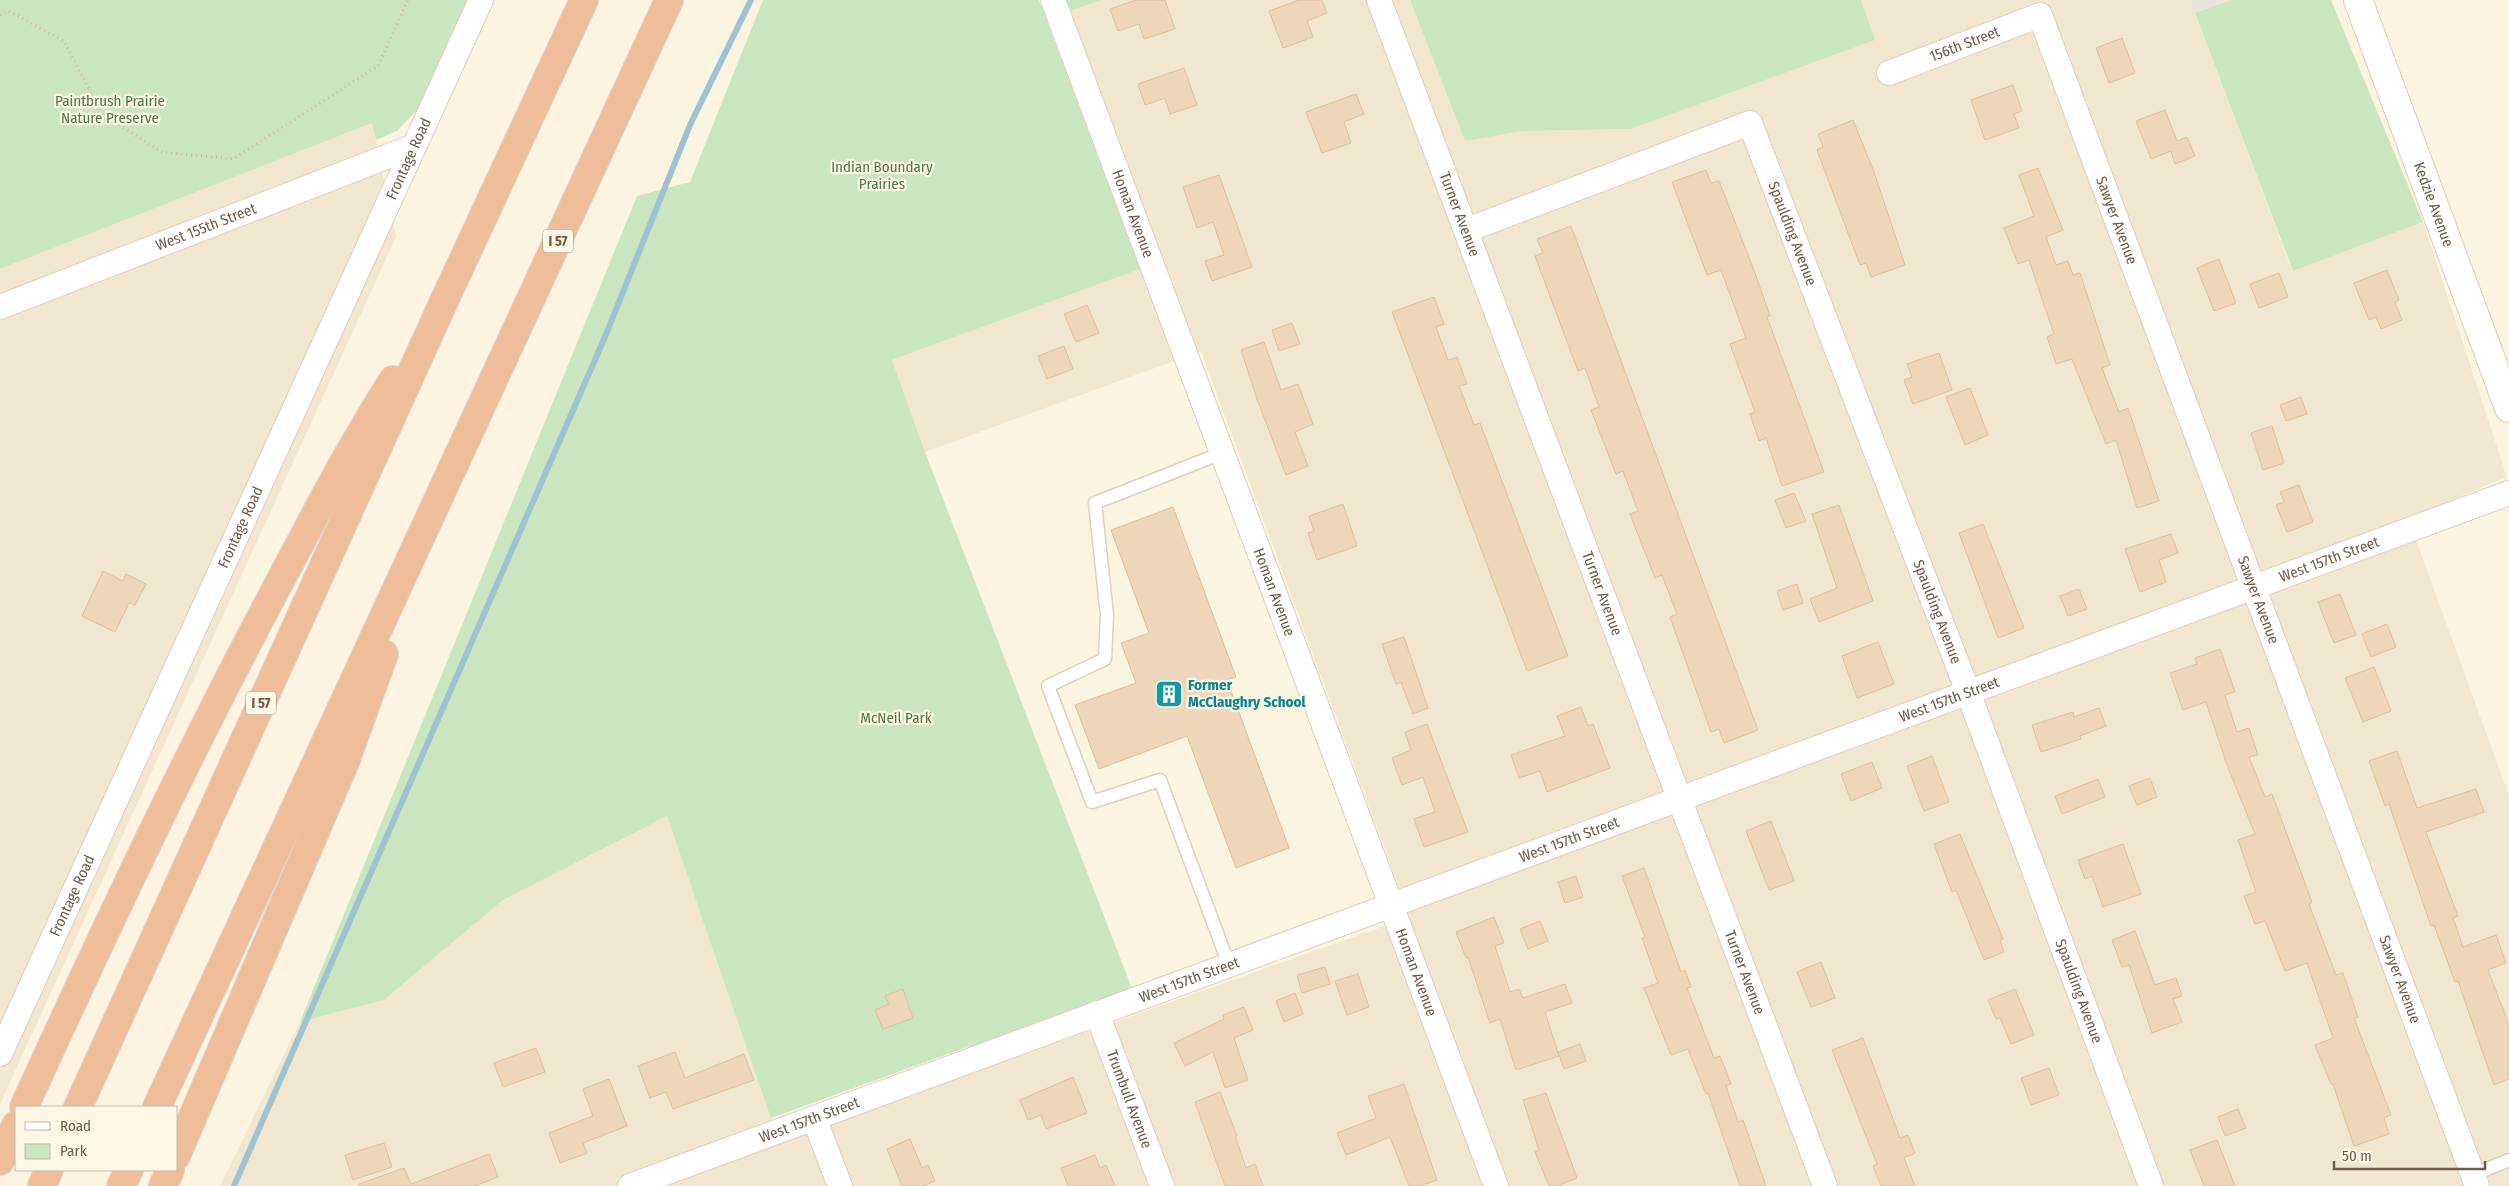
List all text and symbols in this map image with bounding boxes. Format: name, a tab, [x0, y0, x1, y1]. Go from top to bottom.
street label: 156th Street	[1927, 22, 2002, 66]
park label: Paintbrush Prairie Nature Preserve	[55, 92, 165, 127]
street label: Frontage Road	[382, 115, 435, 202]
park label: Indian Boundary Prairies	[831, 158, 933, 193]
street label: Kedzie Avenue	[2410, 160, 2458, 249]
street label: Homan Avenue	[1108, 167, 1157, 260]
street label: Turner Avenue	[1436, 170, 1484, 259]
street label: Sawyer Avenue	[2092, 174, 2141, 267]
street label: Spaulding Avenue	[1764, 179, 1820, 288]
street label: West 155th Street	[153, 199, 259, 255]
road number: I 57	[543, 230, 573, 252]
street label: Frontage Road	[214, 484, 267, 571]
street label: West 157th Street	[2277, 533, 2382, 586]
street label: Homan Avenue	[1250, 546, 1299, 639]
street label: Turner Avenue	[1578, 549, 1626, 638]
street label: Sawyer Avenue	[2234, 553, 2283, 646]
street label: Spaulding Avenue	[1909, 557, 1965, 666]
street label: West 157th Street	[1897, 673, 2002, 726]
place label: Former McClaughry School	[1188, 676, 1307, 711]
building icon: Former McClaughry School	[1154, 679, 1184, 709]
road number: I 57	[246, 691, 276, 714]
park label: McNeil Park	[860, 709, 932, 727]
street label: West 157th Street	[1517, 813, 1622, 866]
street label: Frontage Road	[46, 852, 99, 939]
street label: Homan Avenue	[1392, 926, 1441, 1019]
street label: Turner Avenue	[1721, 928, 1769, 1017]
street label: Sawyer Avenue	[2375, 933, 2424, 1026]
street label: Spaulding Avenue	[2051, 937, 2106, 1046]
street label: West 157th Street	[1137, 953, 1242, 1006]
street label: Trumbull Avenue	[1103, 1047, 1156, 1151]
street label: West 157th Street	[757, 1093, 862, 1147]
legend	[15, 1106, 178, 1171]
text: Road	[60, 1117, 91, 1135]
scale bar	[2334, 1138, 2485, 1170]
text: Park	[60, 1142, 87, 1160]
text: 50 m	[2342, 1147, 2372, 1165]

